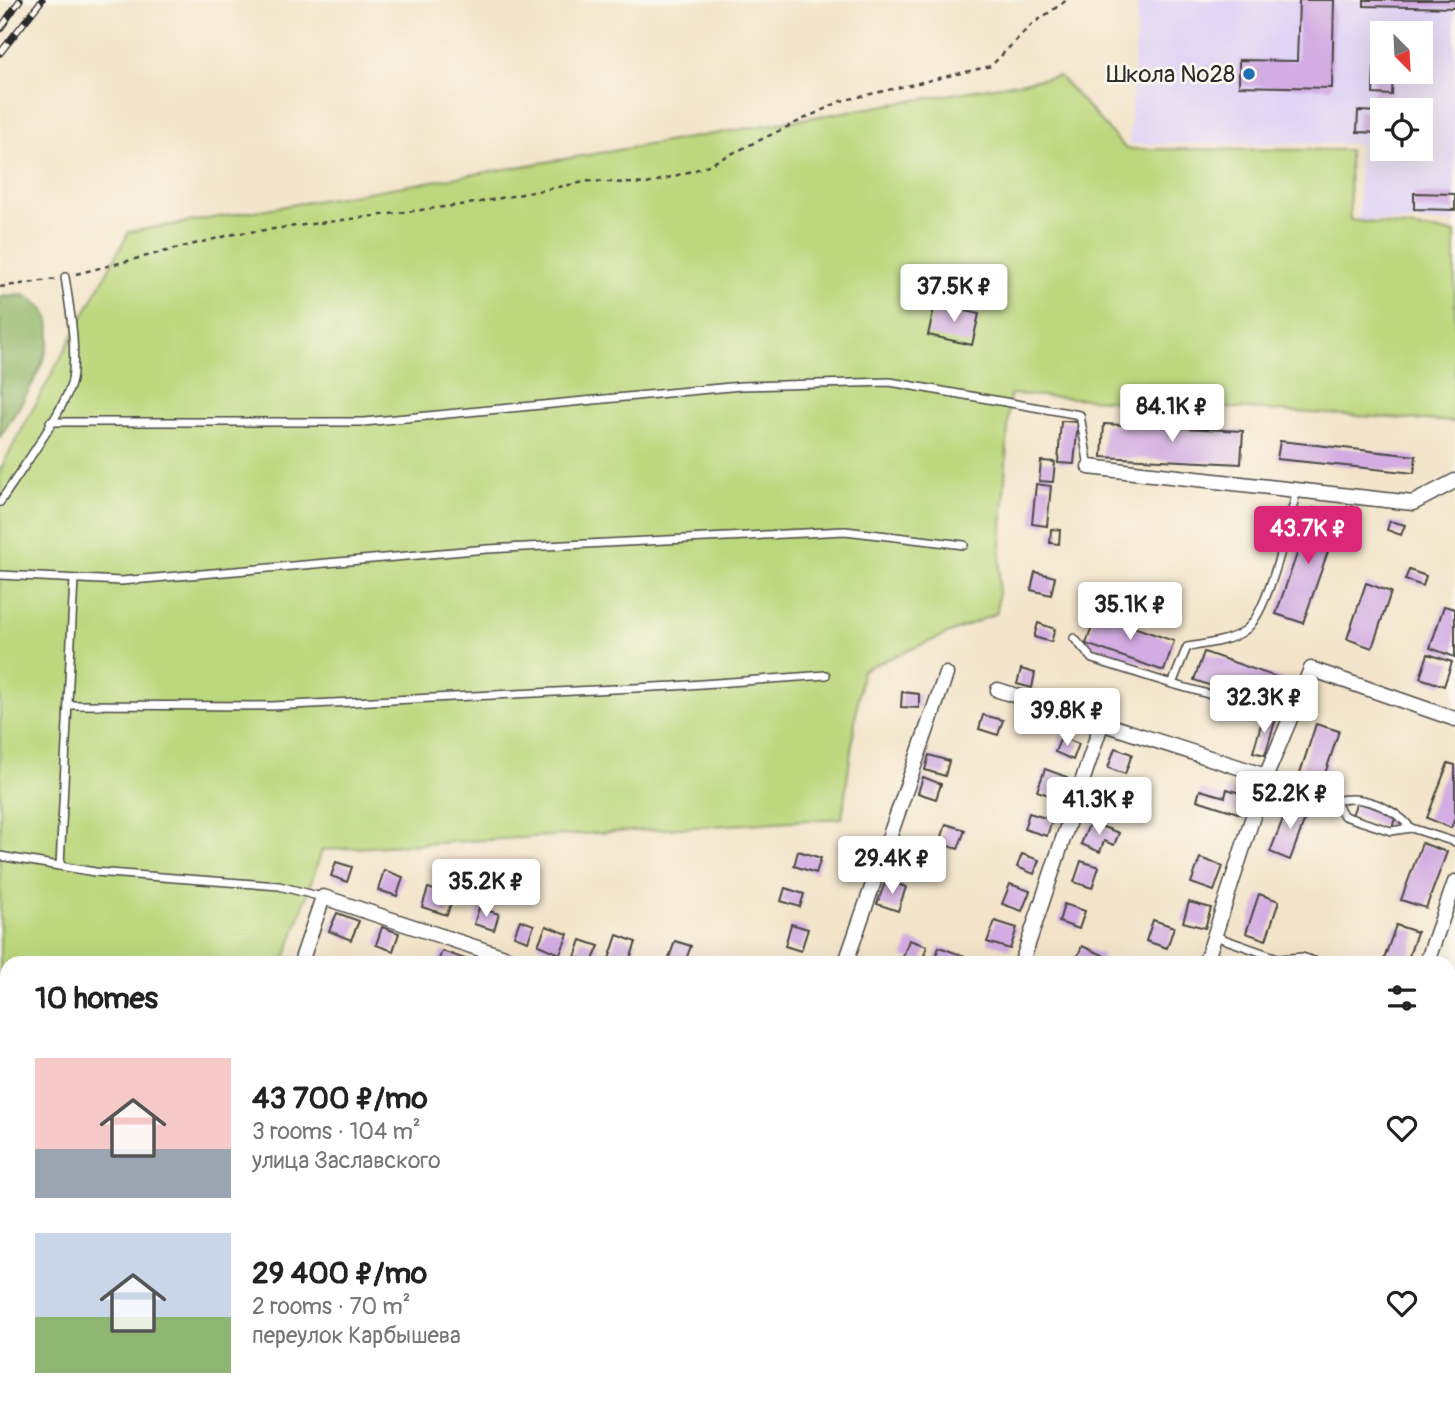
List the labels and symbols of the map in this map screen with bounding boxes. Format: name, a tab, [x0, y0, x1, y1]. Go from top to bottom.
north arrow	[1370, 21, 1433, 84]
place label: Школа №28	[1106, 60, 1235, 89]
marker: Школа №28	[1241, 66, 1257, 82]
pin: 37.5K ₽	[889, 264, 1019, 324]
pin: 84.1K ₽	[1107, 384, 1237, 444]
pin: 43.7K ₽	[1243, 506, 1373, 566]
pin: 35.1K ₽	[1065, 582, 1195, 642]
pin: 32.3K ₽	[1199, 676, 1329, 735]
pin: 39.8K ₽	[1002, 688, 1132, 748]
pin: 52.2K ₽	[1225, 772, 1355, 831]
pin: 41.3K ₽	[1034, 778, 1164, 837]
pin: 29.4K ₽	[827, 836, 957, 896]
pin: 35.2K ₽	[421, 860, 551, 919]

